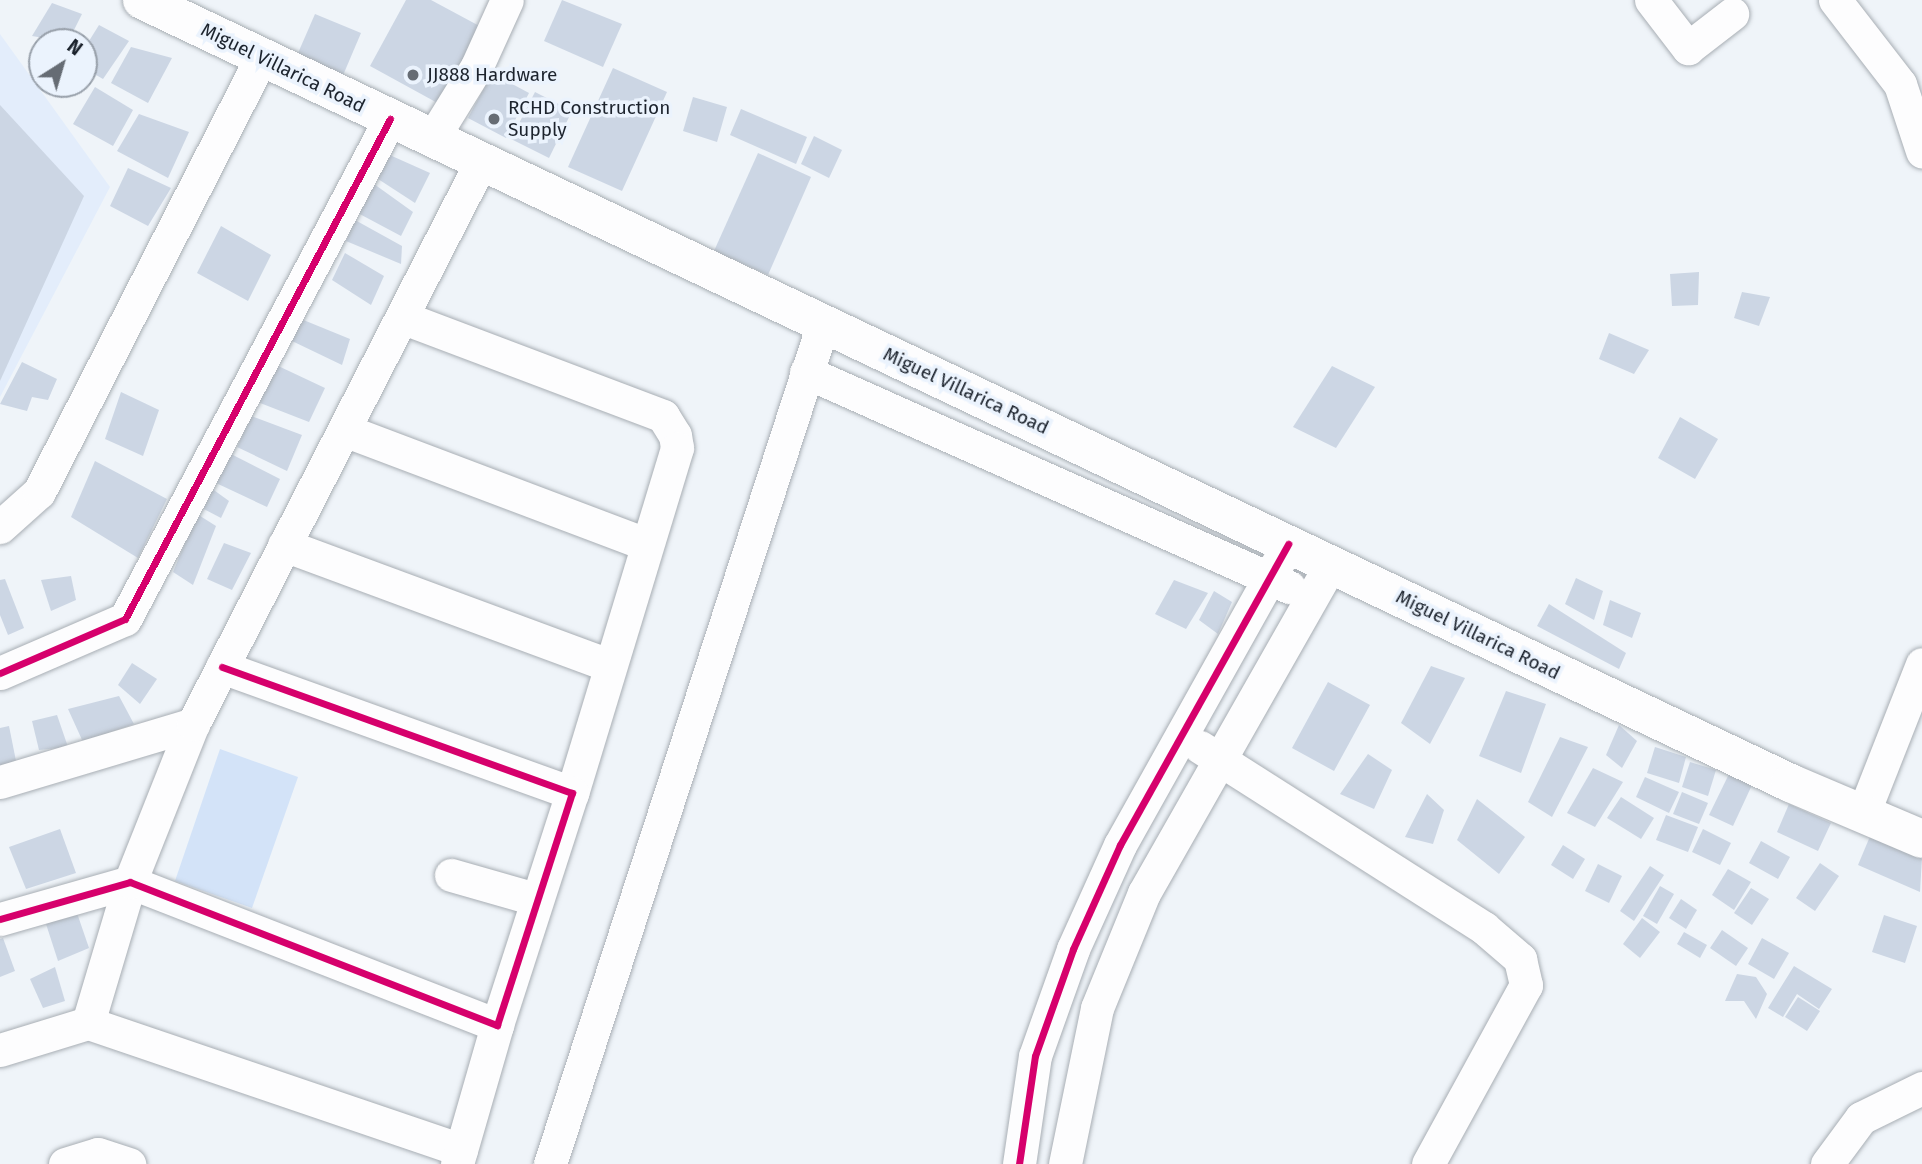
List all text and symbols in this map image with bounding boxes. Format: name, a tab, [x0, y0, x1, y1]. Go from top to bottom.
street label: Miguel Villarica Road	[197, 18, 369, 118]
north arrow	[28, 28, 98, 98]
text: N	[63, 34, 87, 60]
place label: JJ888 Hardware	[427, 64, 557, 86]
marker: JJ888 Hardware	[405, 67, 421, 83]
place label: RCHD Construction Supply	[508, 97, 670, 141]
marker: RCHD Construction Supply	[486, 111, 502, 127]
street label: Miguel Villarica Road	[880, 343, 1052, 439]
street label: Miguel Villarica Road	[1392, 585, 1564, 685]

